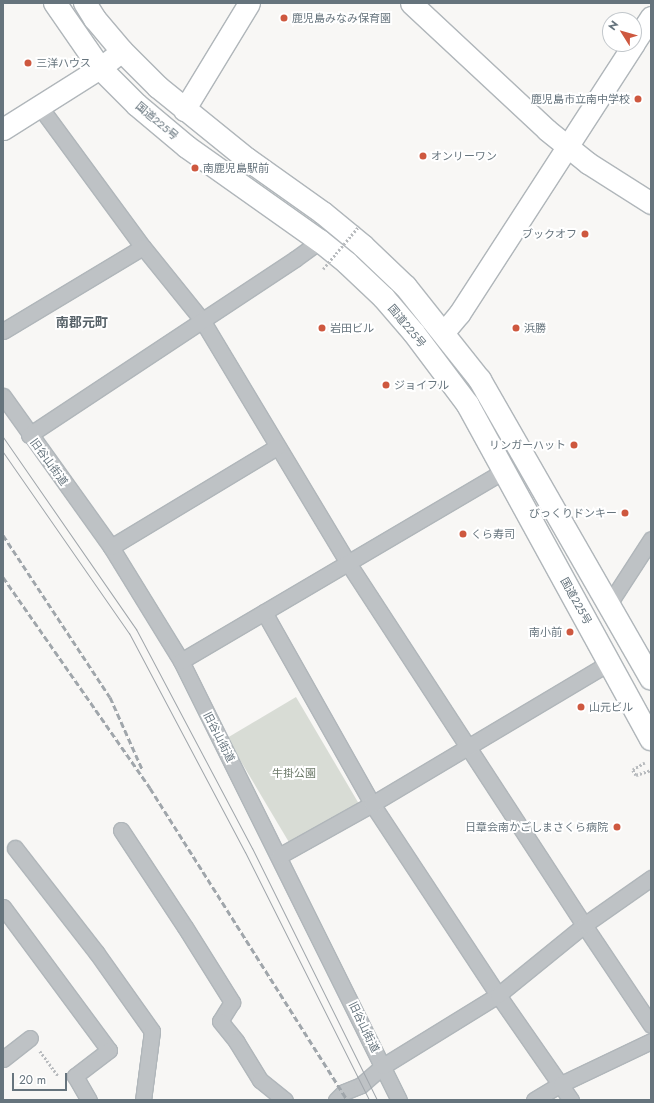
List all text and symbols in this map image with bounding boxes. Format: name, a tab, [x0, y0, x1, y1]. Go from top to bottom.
place label: 鹿児島みなみ保育園	[292, 11, 391, 25]
north arrow	[602, 12, 642, 52]
marker: 鹿児島みなみ保育園	[279, 13, 289, 23]
text: N	[604, 17, 622, 34]
place label: 三洋ハウス	[36, 56, 91, 70]
marker: 三洋ハウス	[23, 58, 33, 68]
place label: 鹿児島市立南中学校	[531, 92, 630, 106]
marker: 鹿児島市立南中学校	[633, 94, 643, 104]
street label: 国道225号	[133, 99, 181, 143]
place label: オンリーワン	[431, 149, 497, 163]
marker: オンリーワン	[418, 151, 428, 161]
place label: 南鹿児島駅前	[203, 161, 269, 175]
marker: 南鹿児島駅前	[190, 163, 200, 173]
place label: ブックオフ	[522, 227, 577, 241]
marker: ブックオフ	[580, 229, 590, 239]
street label: 国道225号	[385, 302, 429, 350]
district label: 南郡元町	[56, 315, 108, 331]
place label: 岩田ビル	[330, 321, 374, 335]
place label: 浜勝	[524, 321, 546, 335]
marker: 岩田ビル	[317, 323, 327, 333]
marker: 浜勝	[511, 323, 521, 333]
place label: ジョイフル	[394, 378, 449, 392]
marker: ジョイフル	[381, 380, 391, 390]
street label: 旧谷山街道	[27, 436, 71, 488]
place label: リンガーハット	[489, 438, 566, 452]
marker: リンガーハット	[569, 440, 579, 450]
place label: びっくりドンキー	[529, 506, 617, 520]
marker: びっくりドンキー	[620, 508, 630, 518]
place label: くら寿司	[471, 527, 515, 541]
marker: くら寿司	[458, 529, 468, 539]
street label: 国道225号	[558, 575, 594, 627]
place label: 南小前	[529, 625, 562, 639]
marker: 南小前	[565, 627, 575, 637]
place label: 山元ビル	[589, 700, 633, 714]
marker: 山元ビル	[576, 702, 586, 712]
street label: 旧谷山街道	[201, 710, 237, 764]
park label: 牛掛公園	[272, 766, 316, 780]
place label: 日章会南かごしまさくら病院	[465, 820, 608, 834]
marker: 日章会南かごしまさくら病院	[611, 821, 623, 833]
street label: 旧谷山街道	[346, 999, 382, 1055]
scale bar	[14, 1065, 69, 1091]
text: 20 m	[19, 1071, 46, 1089]

